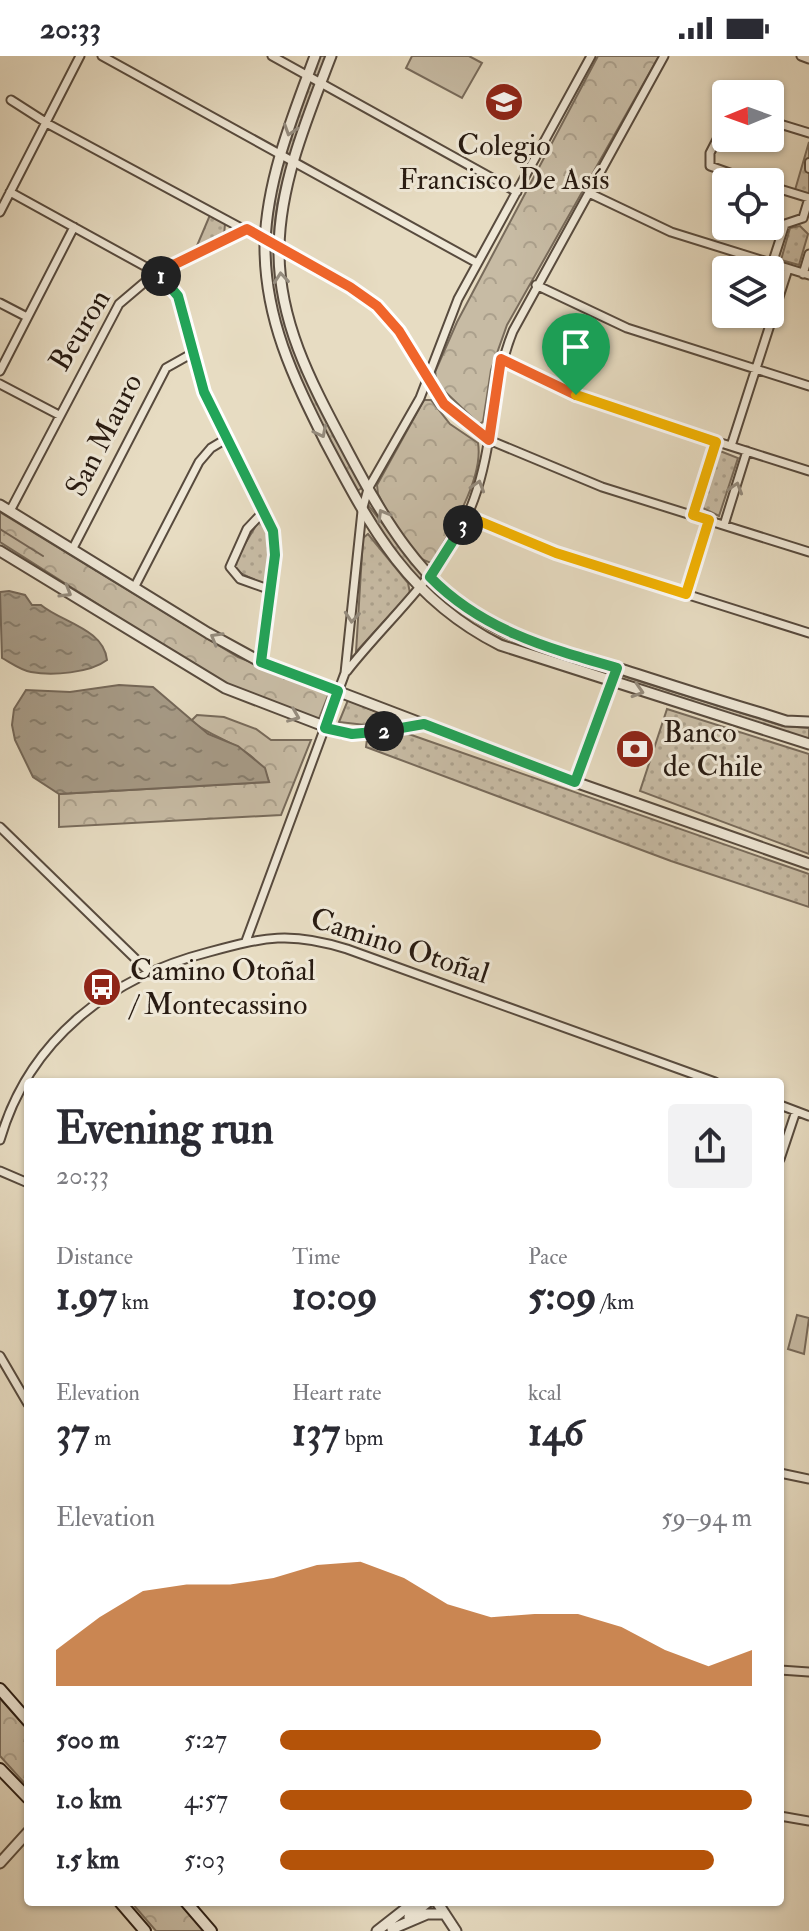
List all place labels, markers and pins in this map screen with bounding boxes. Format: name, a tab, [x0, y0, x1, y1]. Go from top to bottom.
school or university icon: Colegio Francisco De Asís	[483, 81, 525, 123]
place label: Colegio Francisco De Asís	[399, 127, 609, 198]
pin: 1	[141, 256, 181, 296]
pin	[542, 313, 610, 395]
pin: 3	[443, 505, 483, 545]
pin: 2	[364, 711, 404, 751]
place label: Banco de Chile	[663, 714, 762, 785]
bank icon: Banco de Chile	[614, 728, 656, 770]
place label: Camino Otoñal / Montecassino	[128, 952, 316, 1023]
bus stop icon: Camino Otoñal / Montecassino	[81, 966, 123, 1008]

